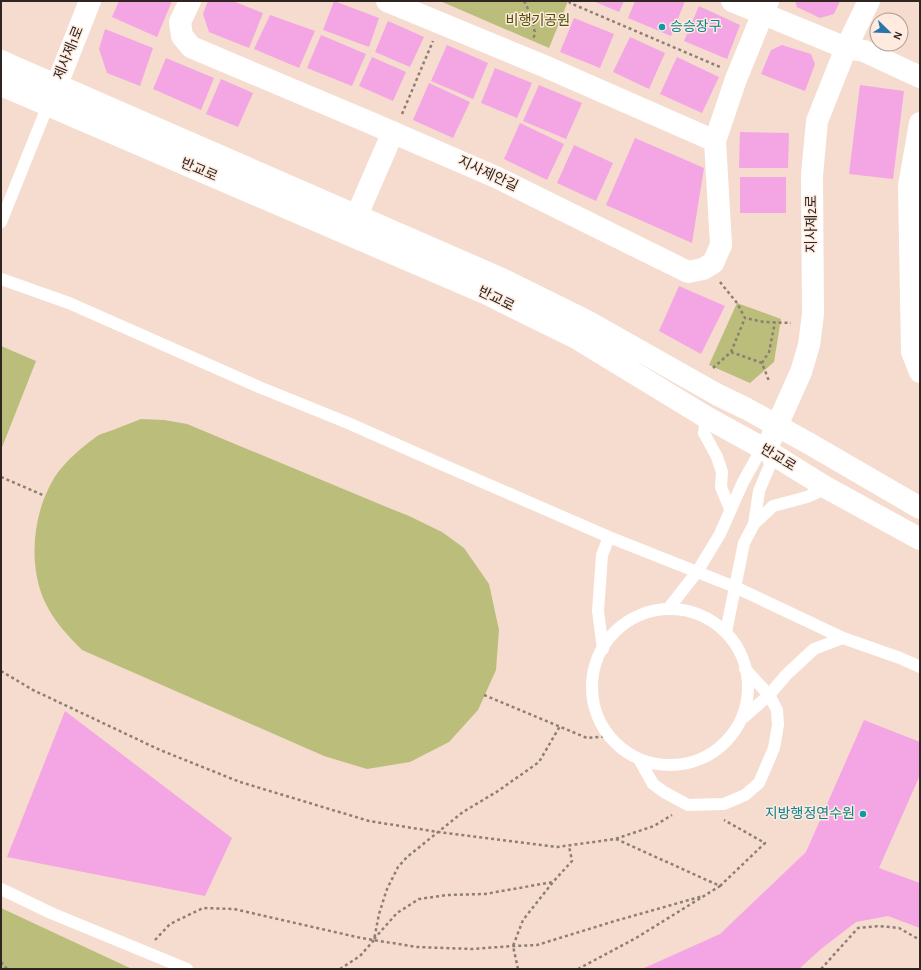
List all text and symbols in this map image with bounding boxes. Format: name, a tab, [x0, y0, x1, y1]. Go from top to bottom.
north arrow	[869, 12, 909, 52]
park label: 비행기공원	[506, 13, 570, 28]
place label: 승승장구	[670, 19, 722, 34]
marker: 승승장구	[657, 22, 667, 32]
street label: 제사제1로	[51, 24, 86, 82]
text: N	[891, 30, 904, 41]
street label: 지사제안길	[456, 153, 521, 194]
street label: 반교로	[178, 155, 220, 184]
street label: 지사제2로	[804, 195, 819, 253]
street label: 반교로	[476, 283, 517, 314]
street label: 반교로	[758, 441, 799, 474]
place label: 지방행정연수원	[765, 806, 855, 821]
marker: 지방행정연수원	[858, 809, 868, 819]

